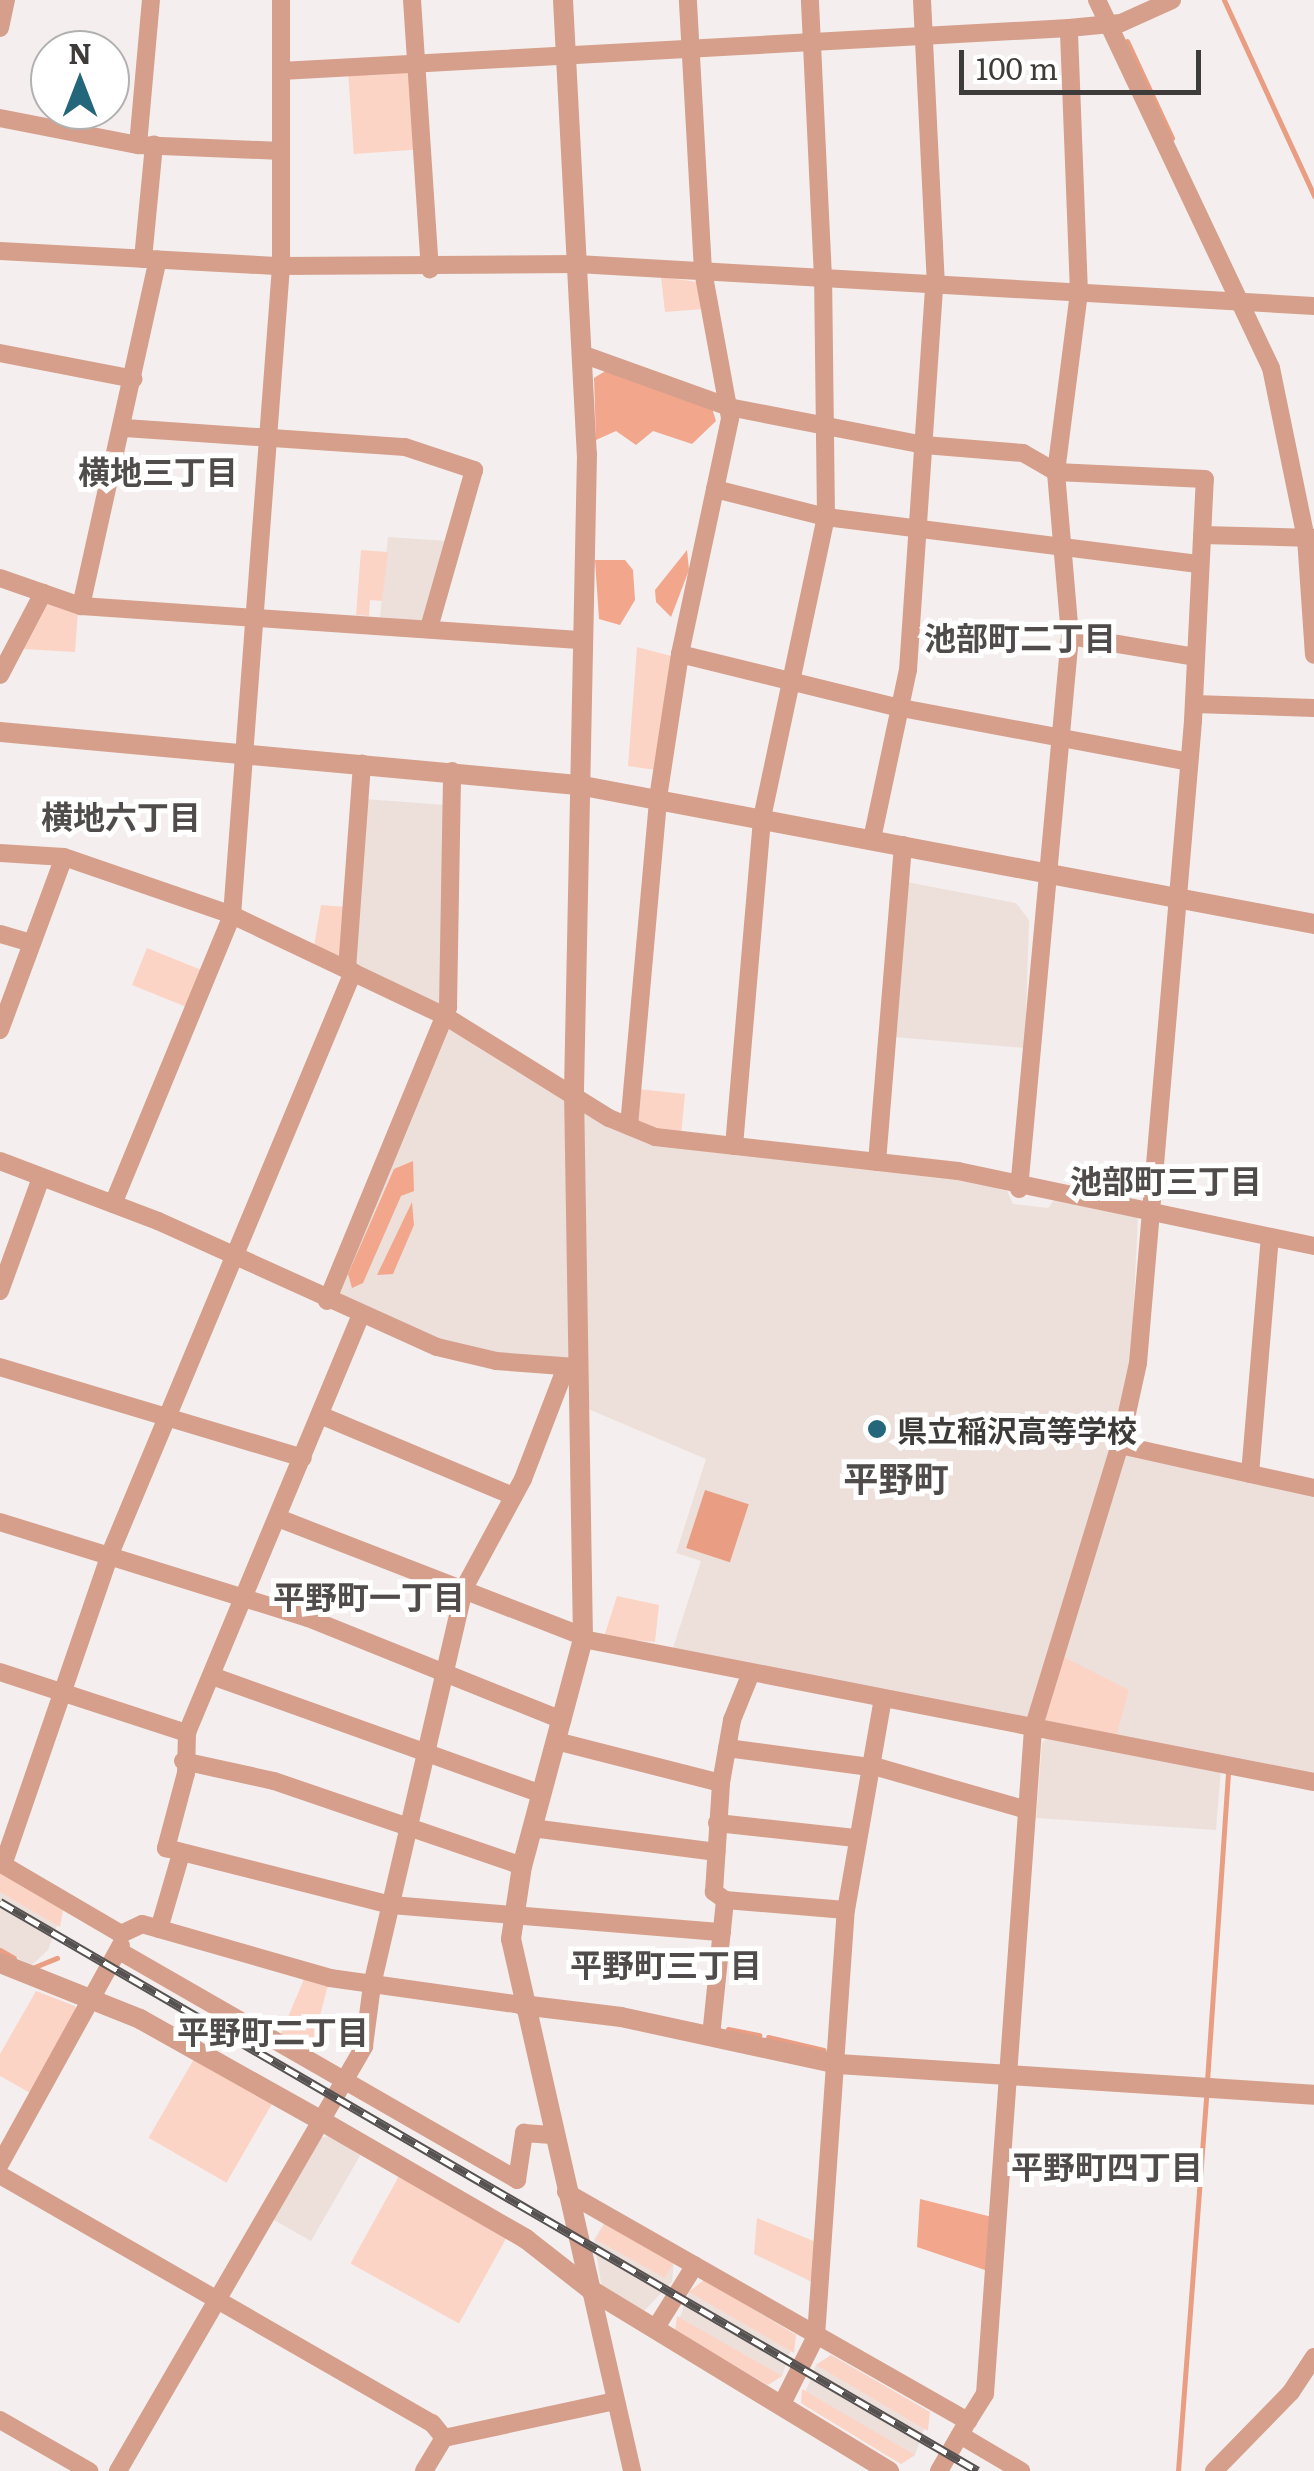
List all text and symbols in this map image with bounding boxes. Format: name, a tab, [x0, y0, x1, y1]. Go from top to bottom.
north arrow	[30, 30, 130, 130]
scale bar	[964, 30, 1206, 92]
text: N	[68, 31, 92, 73]
text: 100 m	[976, 45, 1058, 89]
district label: 横地三丁目	[78, 451, 238, 489]
district label: 池部町二丁目	[924, 617, 1116, 655]
district label: 横地六丁目	[41, 796, 201, 834]
district label: 池部町三丁目	[1070, 1160, 1262, 1198]
place label: 県立稲沢高等学校	[897, 1411, 1137, 1447]
marker: 県立稲沢高等学校	[866, 1418, 888, 1440]
district label: 平野町	[844, 1456, 948, 1498]
district label: 平野町一丁目	[273, 1576, 465, 1614]
district label: 平野町三丁目	[570, 1944, 762, 1982]
district label: 平野町二丁目	[177, 2011, 369, 2049]
district label: 平野町四丁目	[1011, 2146, 1203, 2184]

